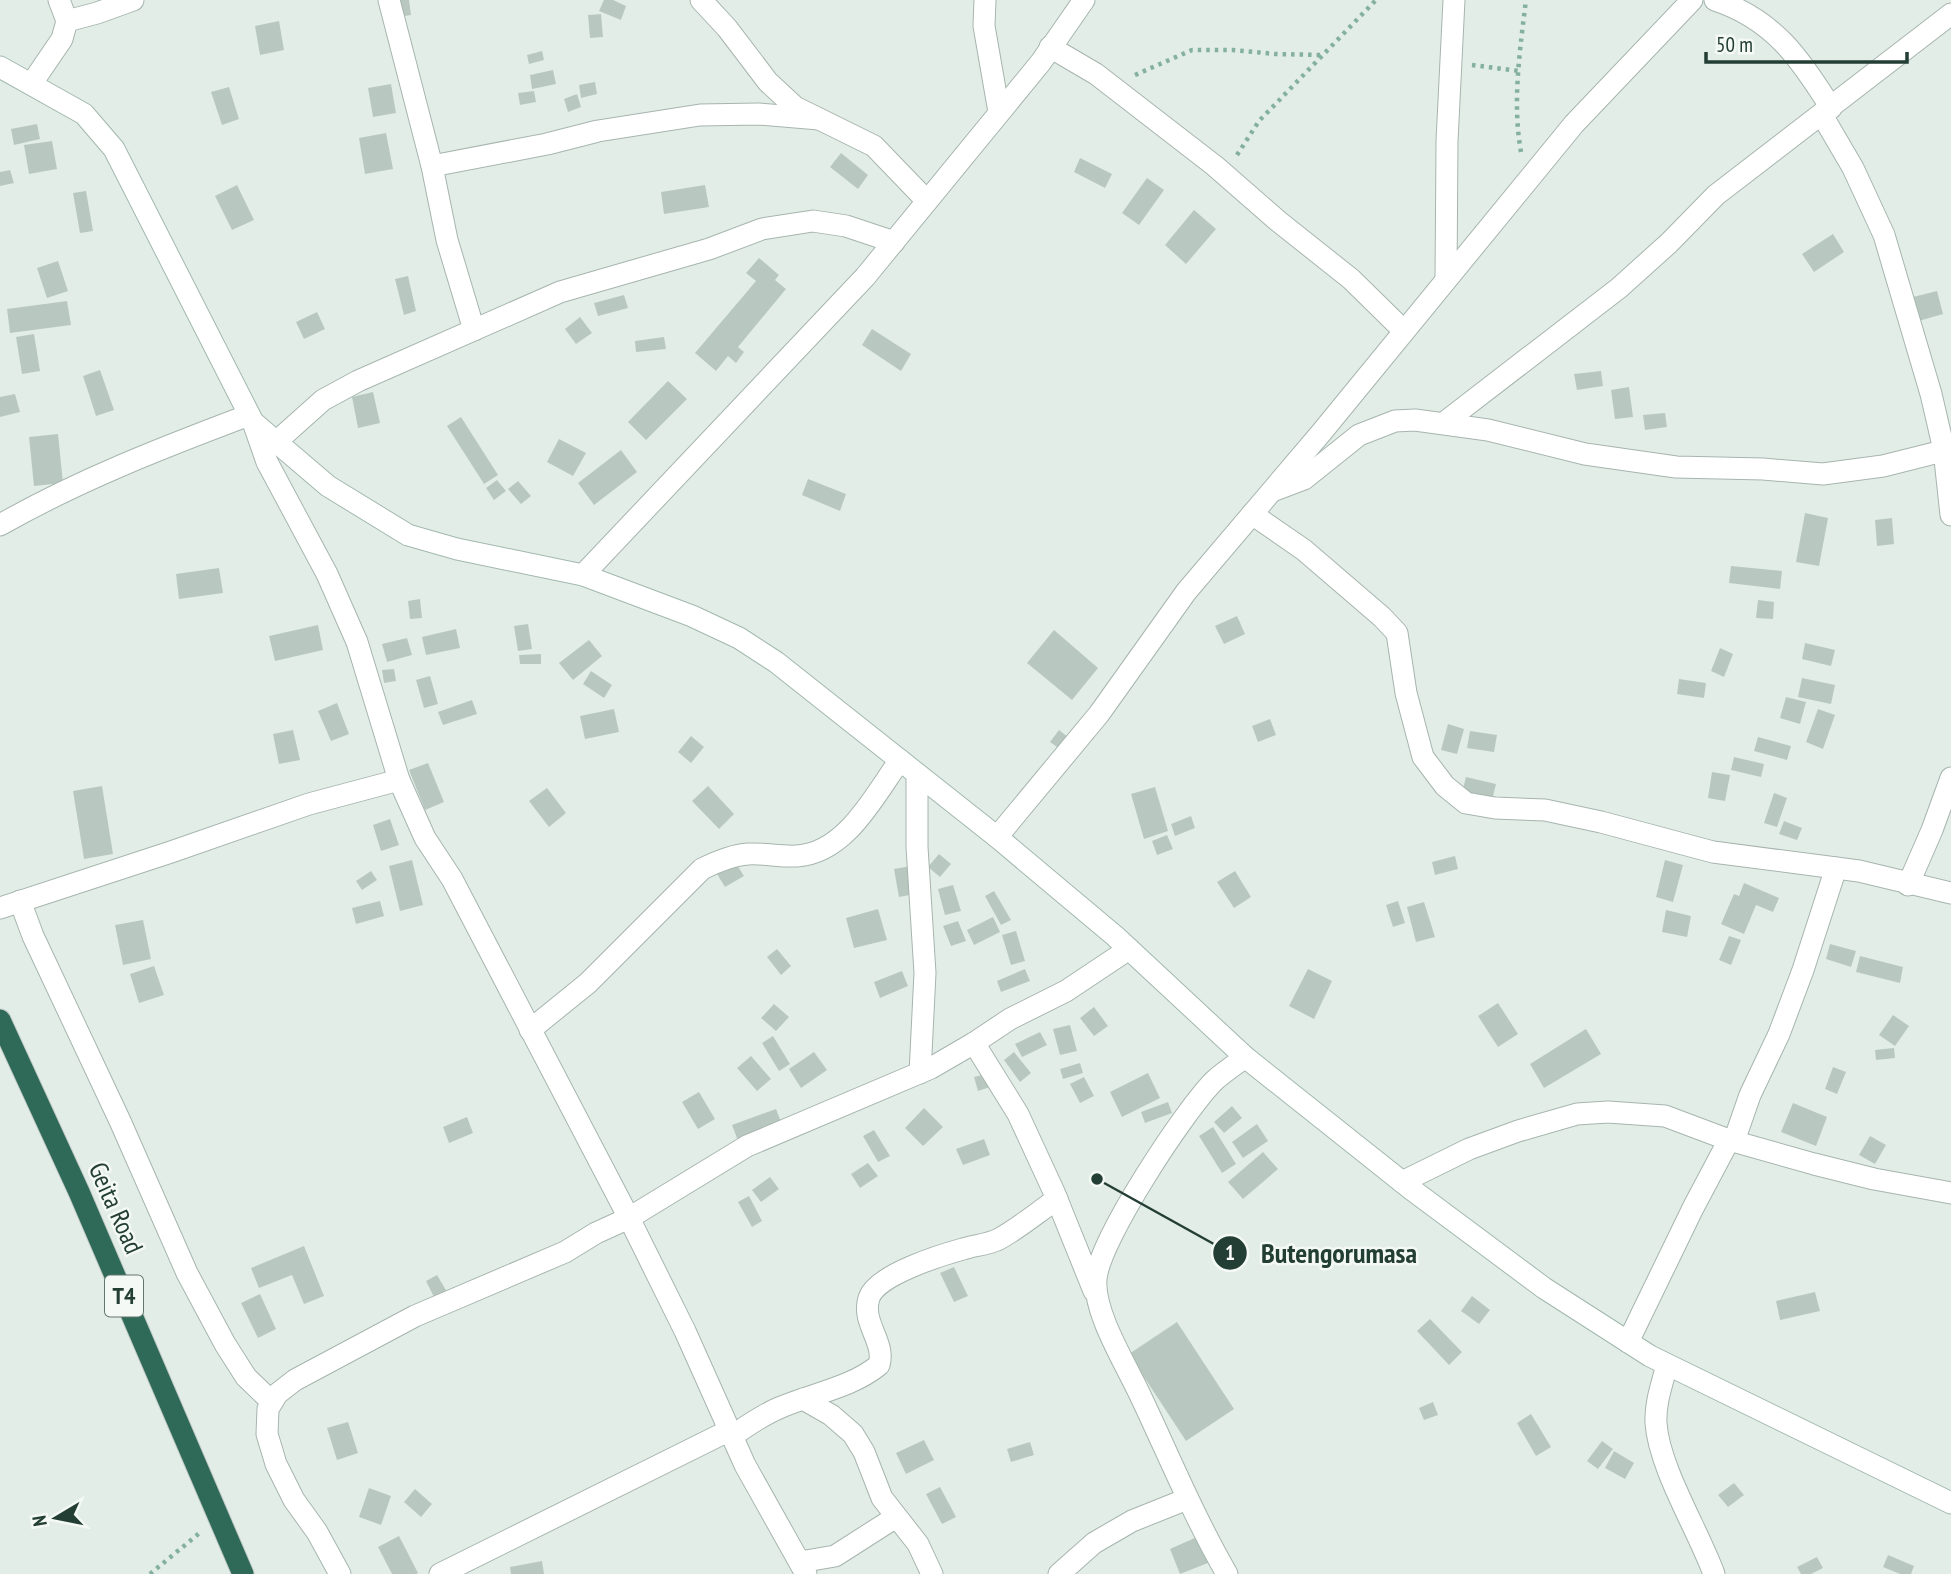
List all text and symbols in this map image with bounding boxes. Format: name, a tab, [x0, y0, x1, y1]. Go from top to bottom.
scale bar	[1706, 21, 1907, 65]
text: 50 m	[1716, 31, 1753, 58]
street label: Geita Road	[82, 1157, 151, 1259]
callout: Butengorumasa	[1212, 1228, 1431, 1277]
text: Butengorumasa	[1261, 1234, 1417, 1271]
text: 1	[1225, 1239, 1235, 1266]
road number: T4	[105, 1276, 143, 1316]
north arrow	[21, 1483, 91, 1553]
text: N	[27, 1514, 52, 1528]

